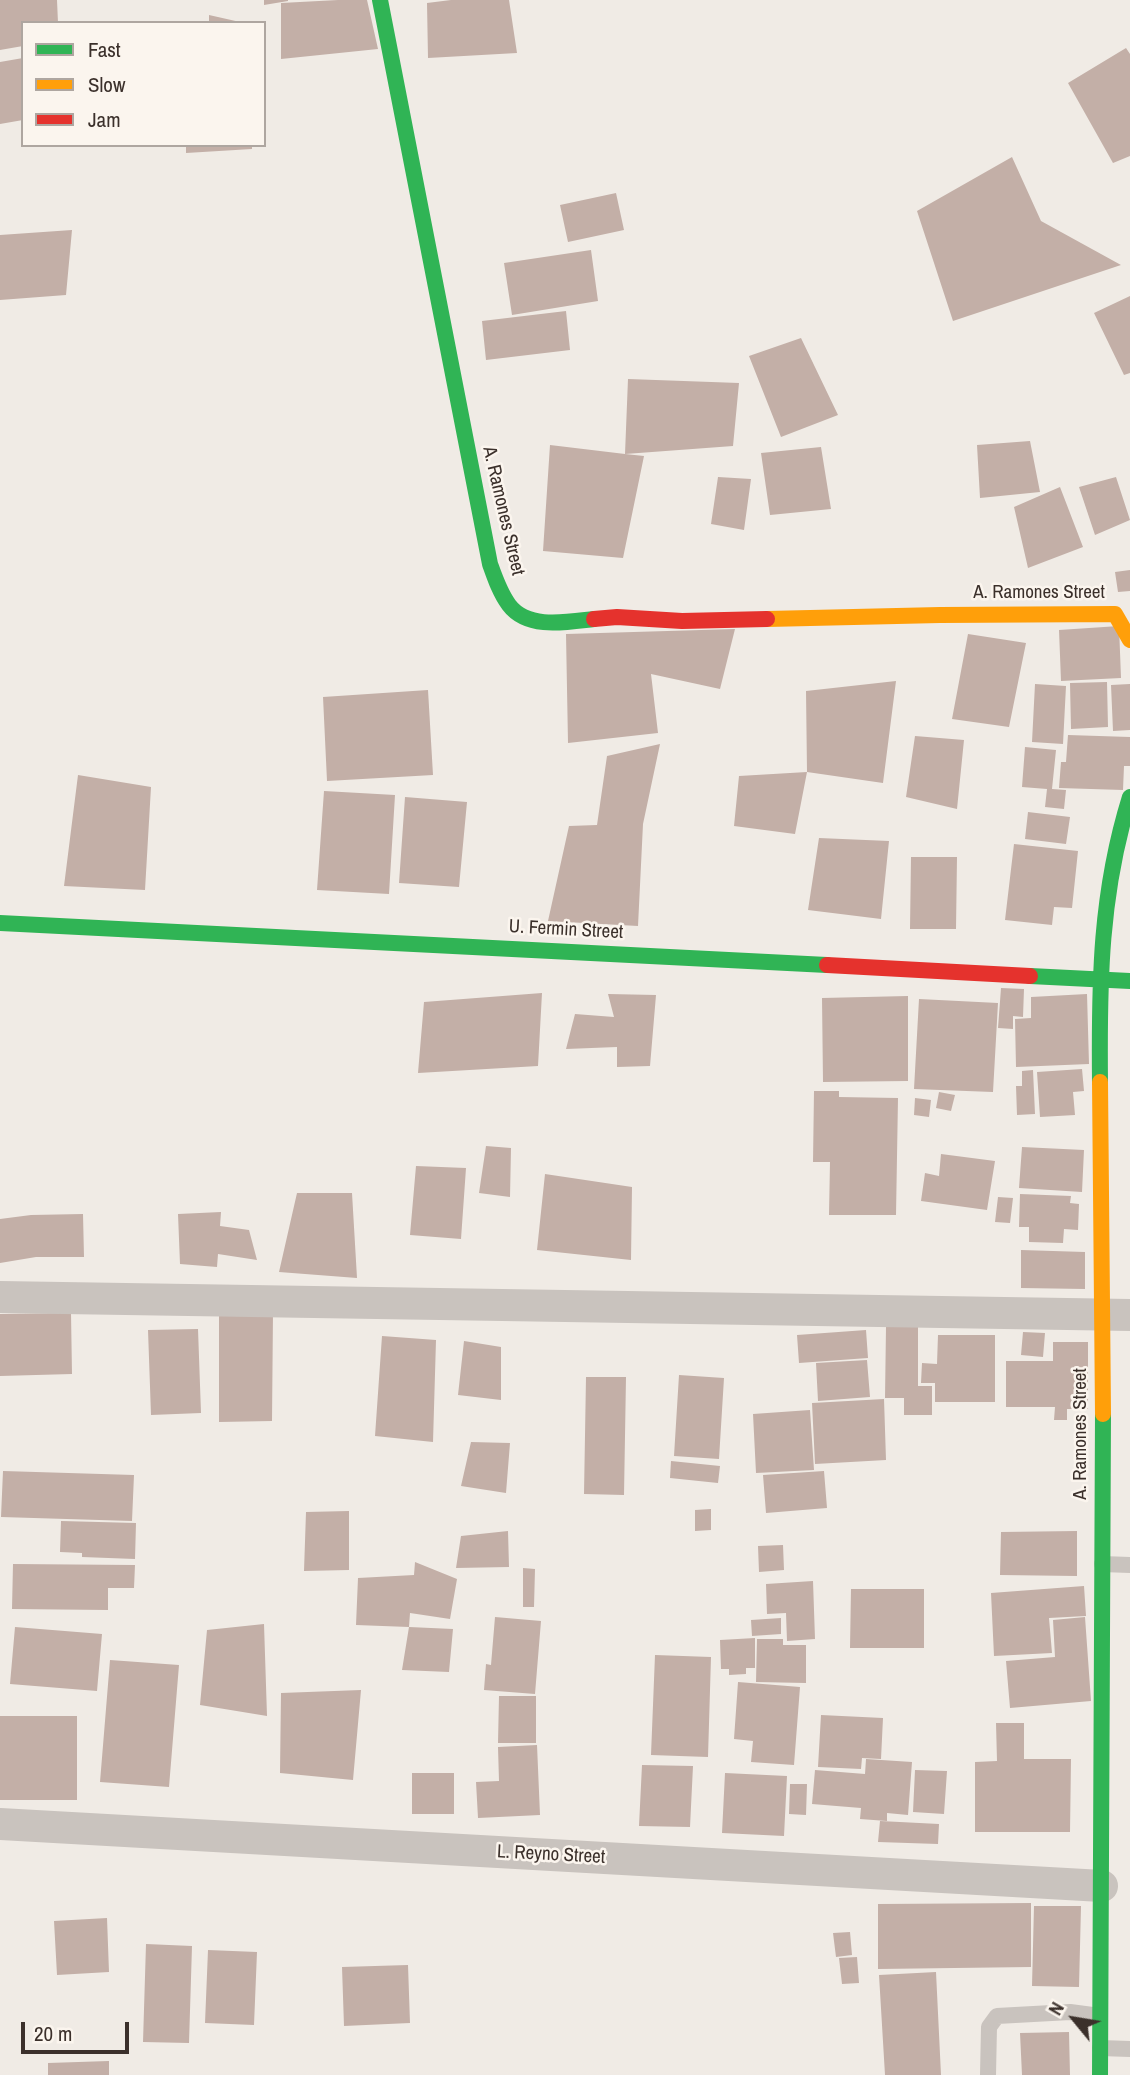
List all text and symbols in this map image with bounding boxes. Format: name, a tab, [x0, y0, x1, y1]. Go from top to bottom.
legend	[21, 21, 266, 147]
text: Fast	[88, 35, 121, 64]
text: Slow	[88, 70, 125, 99]
text: Jam	[88, 105, 121, 134]
street label: A. Ramones Street	[477, 444, 529, 578]
street label: A. Ramones Street	[973, 582, 1105, 604]
street label: U. Fermin Street	[508, 916, 624, 944]
street label: A. Ramones Street	[1070, 1368, 1092, 1500]
street label: L. Reyno Street	[496, 1841, 606, 1869]
north arrow	[1039, 1984, 1109, 2054]
text: N	[1042, 1997, 1070, 2020]
scale bar	[24, 2008, 133, 2052]
text: 20 m	[34, 2019, 72, 2048]

